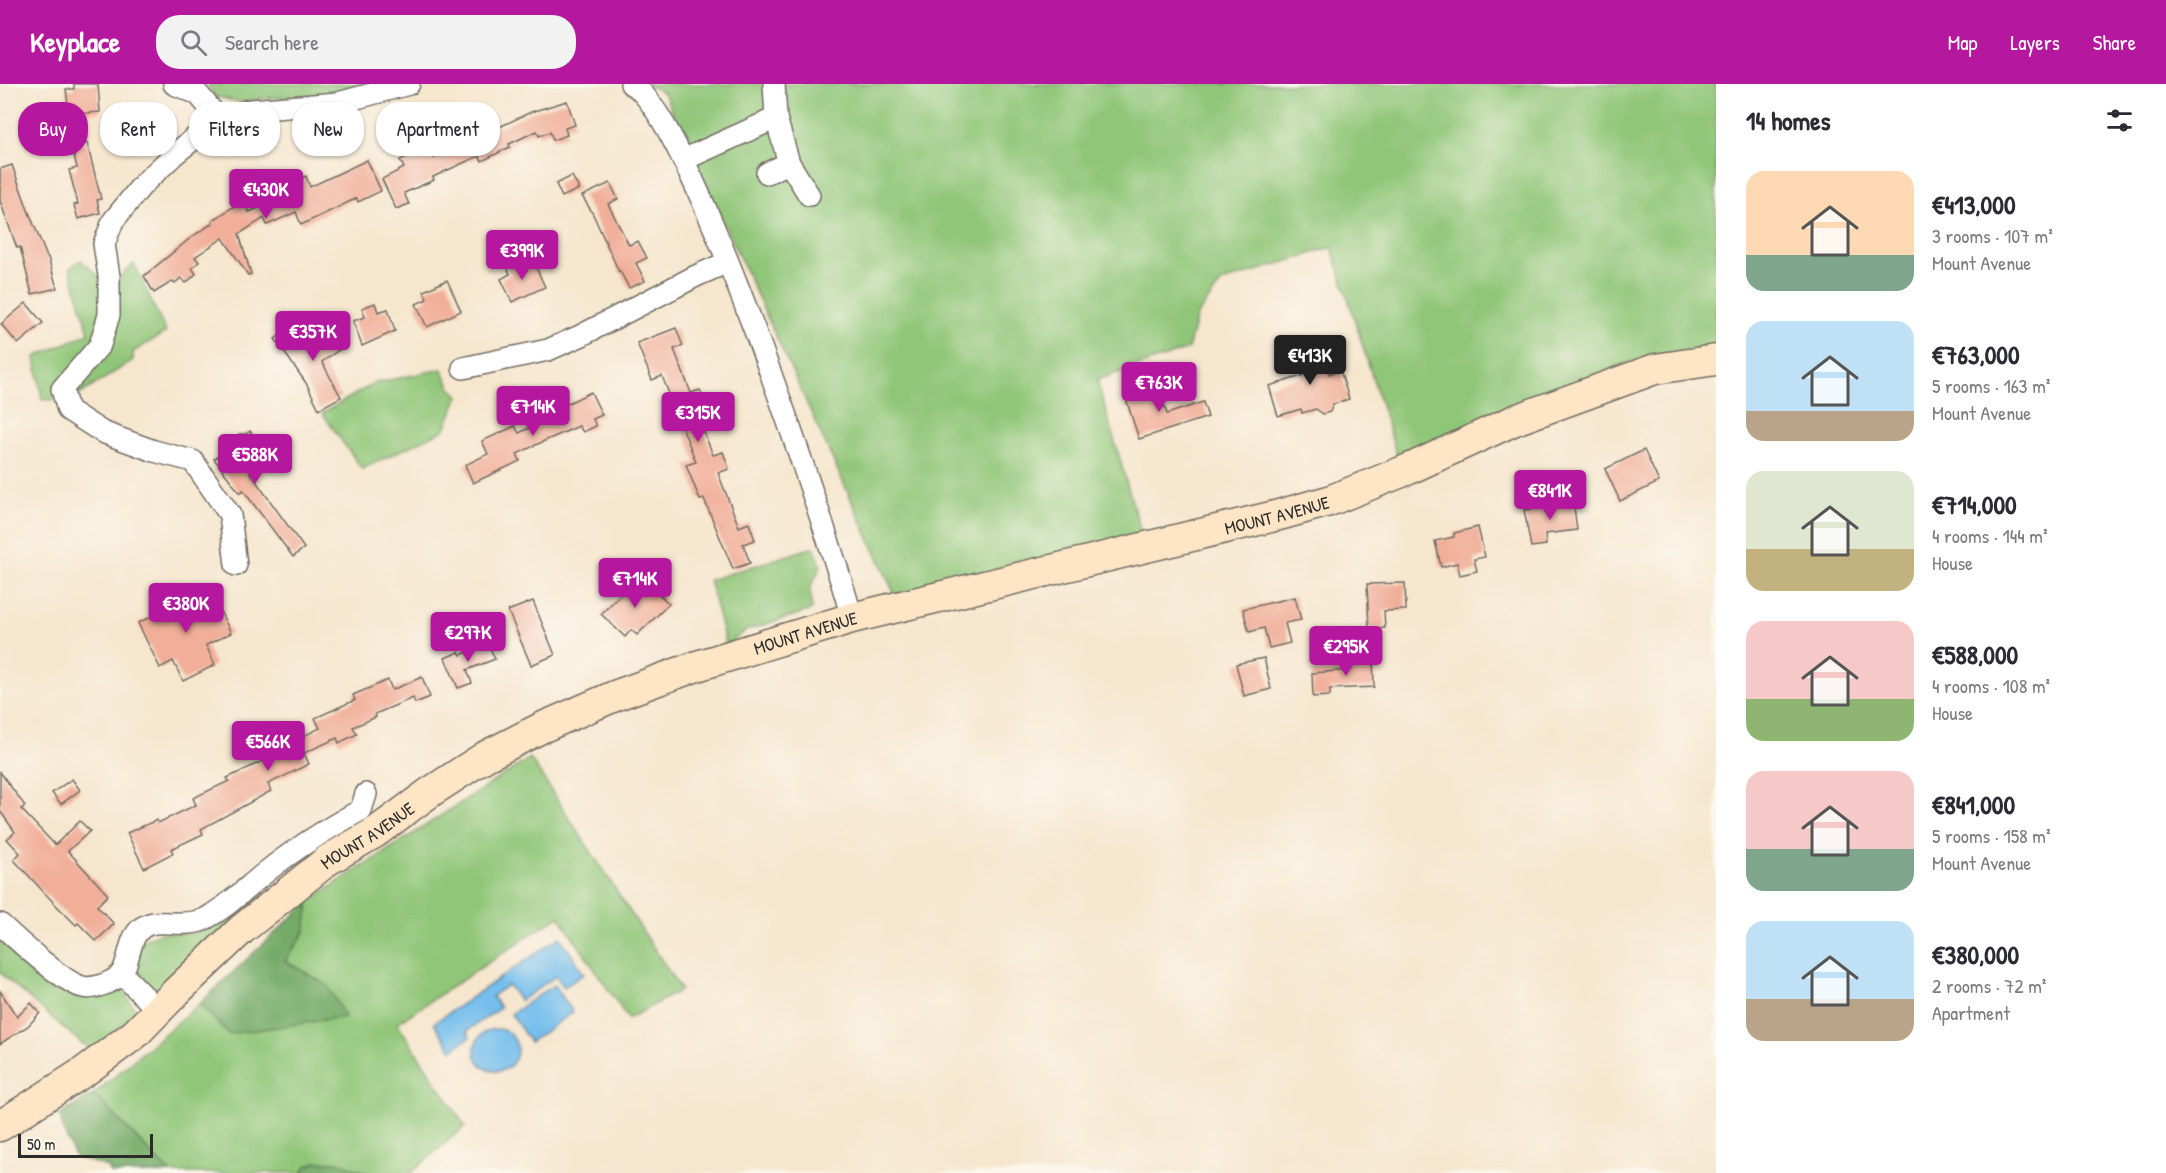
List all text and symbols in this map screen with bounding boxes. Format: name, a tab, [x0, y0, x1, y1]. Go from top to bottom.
search box	[156, 15, 576, 69]
text: Keyplace	[30, 23, 120, 61]
icon: search	[177, 26, 210, 59]
text: Search here	[225, 27, 319, 57]
text: Map	[1948, 28, 1977, 57]
text: Layers	[2010, 28, 2060, 57]
text: Share	[2093, 28, 2136, 57]
chip: Buy	[18, 102, 88, 156]
chip: Rent	[100, 102, 177, 156]
chip: Filters	[189, 102, 280, 156]
chip: New	[292, 102, 364, 156]
chip: Apartment	[376, 102, 500, 156]
text: 14 homes	[1746, 103, 1831, 138]
icon: filters	[2103, 104, 2136, 137]
pin: €430K	[224, 169, 308, 220]
text: €430K	[243, 175, 289, 202]
text: €413,000	[1932, 187, 2016, 222]
icon: home	[1794, 195, 1866, 267]
text: 3 rooms · 107 m²	[1932, 222, 2053, 249]
pin: €399K	[480, 230, 564, 281]
text: €399K	[500, 236, 544, 263]
text: Mount Avenue	[1932, 249, 2031, 276]
pin: €357K	[271, 311, 355, 362]
text: €357K	[289, 317, 337, 344]
pin: €413K	[1268, 335, 1352, 386]
text: €763,000	[1932, 337, 2020, 372]
text: €413K	[1288, 341, 1332, 368]
icon: home	[1794, 345, 1866, 417]
pin: €763K	[1117, 362, 1201, 413]
text: €763K	[1136, 368, 1182, 395]
text: 5 rooms · 163 m²	[1932, 372, 2050, 399]
pin: €714K	[491, 386, 575, 437]
text: €714K	[511, 392, 555, 419]
pin: €315K	[656, 392, 740, 443]
text: €315K	[676, 398, 720, 425]
text: Mount Avenue	[1932, 399, 2031, 426]
pin: €588K	[213, 434, 297, 485]
text: €588K	[232, 440, 278, 467]
pin: €841K	[1508, 470, 1592, 521]
text: €841K	[1528, 476, 1572, 503]
text: €714,000	[1932, 487, 2017, 522]
street label: MOUNT AVENUE	[1222, 489, 1332, 540]
icon: home	[1794, 495, 1866, 567]
text: 4 rooms · 144 m²	[1932, 522, 2047, 549]
text: House	[1932, 549, 1973, 576]
pin: €714K	[593, 558, 677, 609]
text: €714K	[613, 564, 657, 591]
pin: €380K	[144, 583, 228, 634]
text: €380K	[163, 589, 209, 616]
street label: MOUNT AVENUE	[750, 605, 860, 660]
pin: €297K	[426, 612, 510, 663]
text: €297K	[445, 618, 491, 645]
pin: €295K	[1304, 626, 1388, 677]
text: €295K	[1323, 632, 1369, 659]
text: €588,000	[1932, 637, 2018, 672]
icon: home	[1794, 645, 1866, 717]
text: 4 rooms · 108 m²	[1932, 672, 2050, 699]
text: House	[1932, 699, 1973, 726]
pin: €566K	[226, 721, 310, 772]
text: €566K	[246, 727, 290, 754]
text: €841,000	[1932, 787, 2015, 822]
icon: home	[1794, 795, 1866, 867]
street label: MOUNT AVENUE	[315, 796, 419, 874]
text: 5 rooms · 158 m²	[1932, 822, 2051, 849]
text: Mount Avenue	[1932, 849, 2031, 876]
text: €380,000	[1932, 937, 2019, 972]
icon: home	[1794, 945, 1866, 1017]
text: 2 rooms · 72 m²	[1932, 972, 2046, 999]
text: Apartment	[1932, 999, 2010, 1026]
scale bar	[18, 1131, 153, 1158]
text: 50 m	[27, 1133, 56, 1155]

